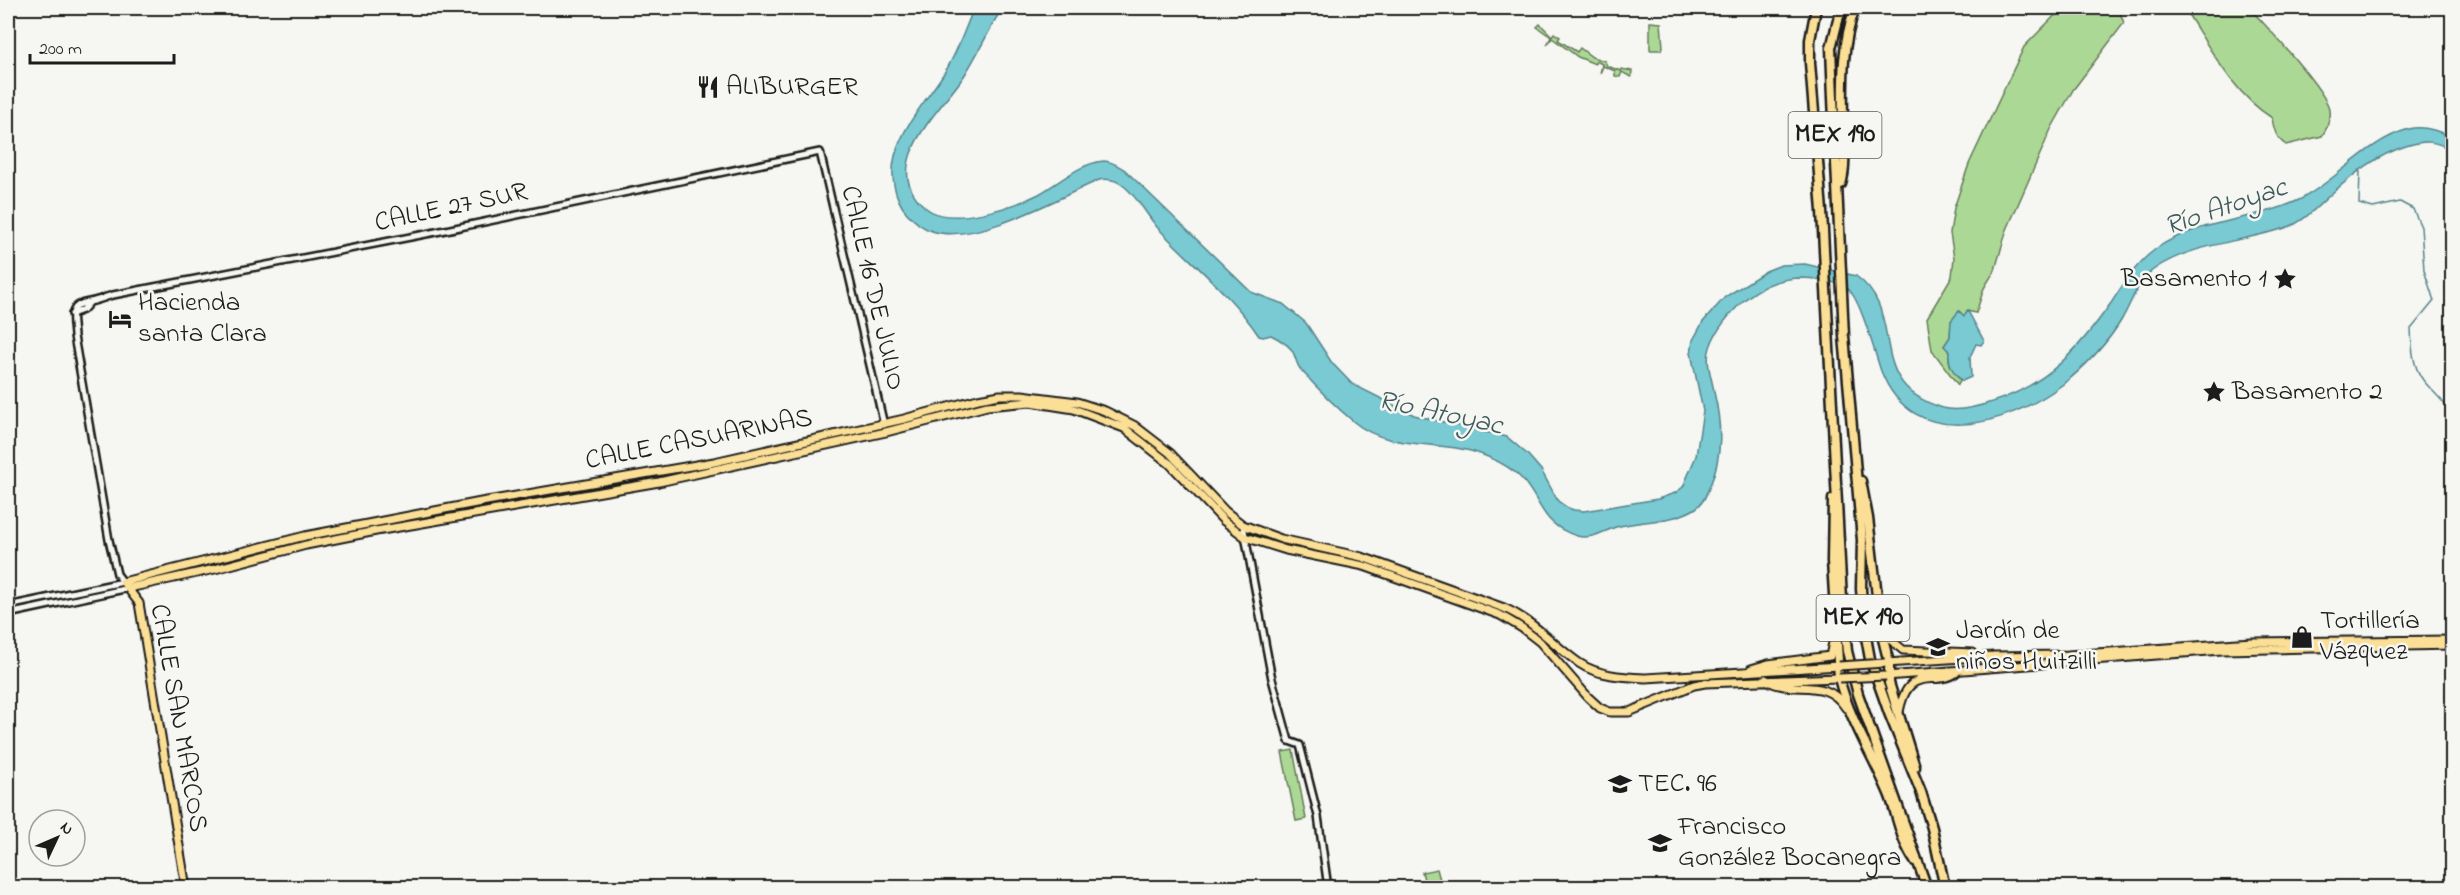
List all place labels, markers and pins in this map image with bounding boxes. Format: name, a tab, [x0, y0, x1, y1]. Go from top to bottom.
place label: ALIBURGER	[726, 68, 858, 107]
restaurant icon: ALIBURGER	[695, 74, 721, 100]
place label: Basamento 1	[2120, 260, 2267, 299]
place icon: Basamento 1	[2272, 266, 2298, 292]
place label: Hacienda santa Clara	[138, 284, 267, 354]
hotel icon: Hacienda santa Clara	[107, 306, 133, 332]
place label: Basamento 2	[2231, 373, 2383, 412]
place icon: Basamento 2	[2201, 379, 2227, 405]
place label: Tortillería Vázquez	[2319, 602, 2420, 672]
place label: Jardín de niños Huitzilli	[1956, 612, 2097, 682]
shop icon: Tortillería Vázquez	[2289, 624, 2315, 650]
school or university icon: Jardín de niños Huitzilli	[1925, 634, 1951, 660]
place label: TEC. 96	[1638, 765, 1717, 804]
school or university icon: TEC. 96	[1607, 771, 1633, 797]
place label: Francisco González Bocanegra	[1677, 808, 1901, 878]
school or university icon: Francisco González Bocanegra	[1647, 830, 1673, 856]

